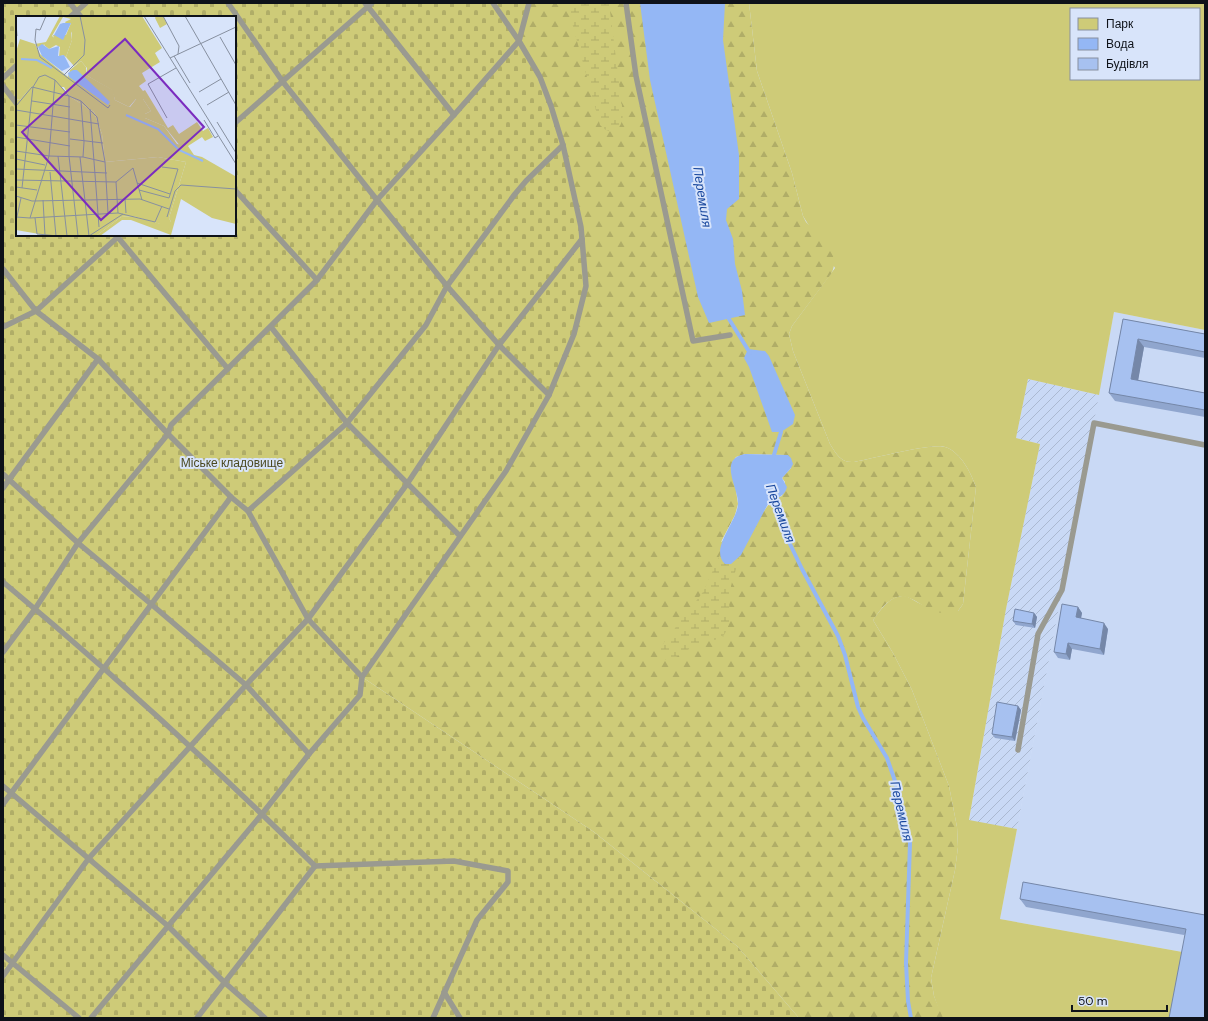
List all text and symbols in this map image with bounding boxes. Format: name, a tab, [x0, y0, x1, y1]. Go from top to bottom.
legend	[1070, 8, 1200, 80]
inset map	[16, 16, 236, 236]
text: Парк	[1106, 16, 1134, 32]
text: Вода	[1106, 36, 1134, 52]
text: Будівля	[1106, 56, 1148, 72]
water label: Перемиля	[689, 165, 716, 229]
park label: Міське кладовище	[181, 455, 284, 471]
water label: Перемиля	[762, 481, 799, 545]
water label: Перемиля	[886, 779, 917, 843]
scale bar	[1072, 987, 1167, 1013]
text: 50 m	[1078, 993, 1107, 1009]

